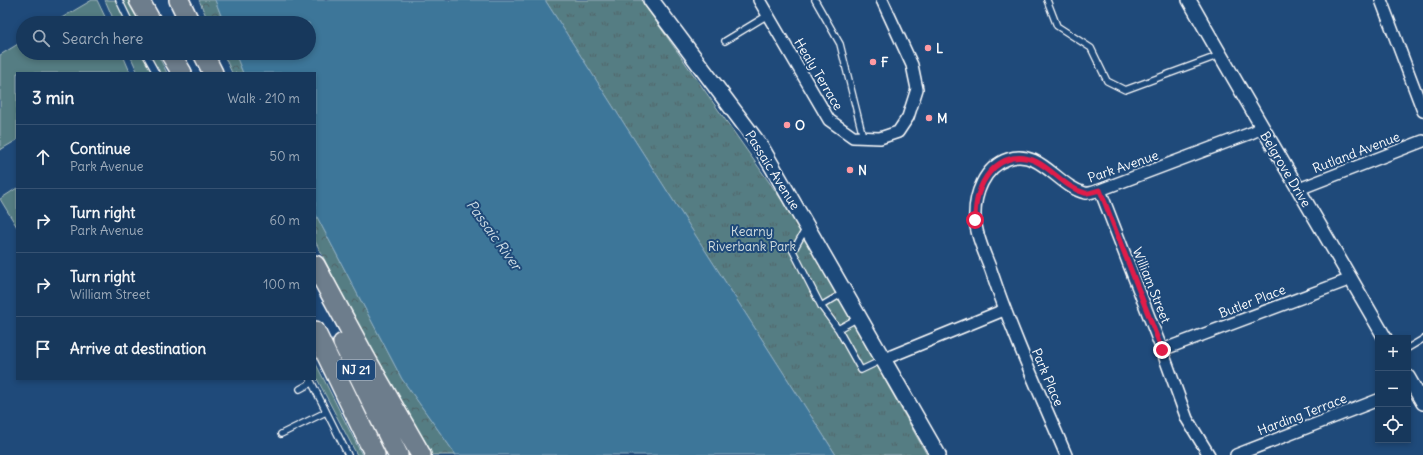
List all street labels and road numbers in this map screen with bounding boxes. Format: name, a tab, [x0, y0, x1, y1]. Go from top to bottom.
street label: Healy Terrace	[790, 35, 847, 113]
street label: Passaic Avenue	[741, 127, 804, 213]
street label: Belgrove Drive	[1256, 128, 1315, 210]
street label: Rutland Avenue	[1310, 128, 1402, 177]
street label: Park Avenue	[1086, 146, 1161, 186]
street label: William Street	[1129, 245, 1175, 326]
street label: Butler Place	[1216, 281, 1288, 322]
street label: Park Place	[1028, 346, 1067, 409]
road number: NJ 21	[337, 360, 375, 380]
street label: Harding Terrace	[1255, 390, 1349, 439]

